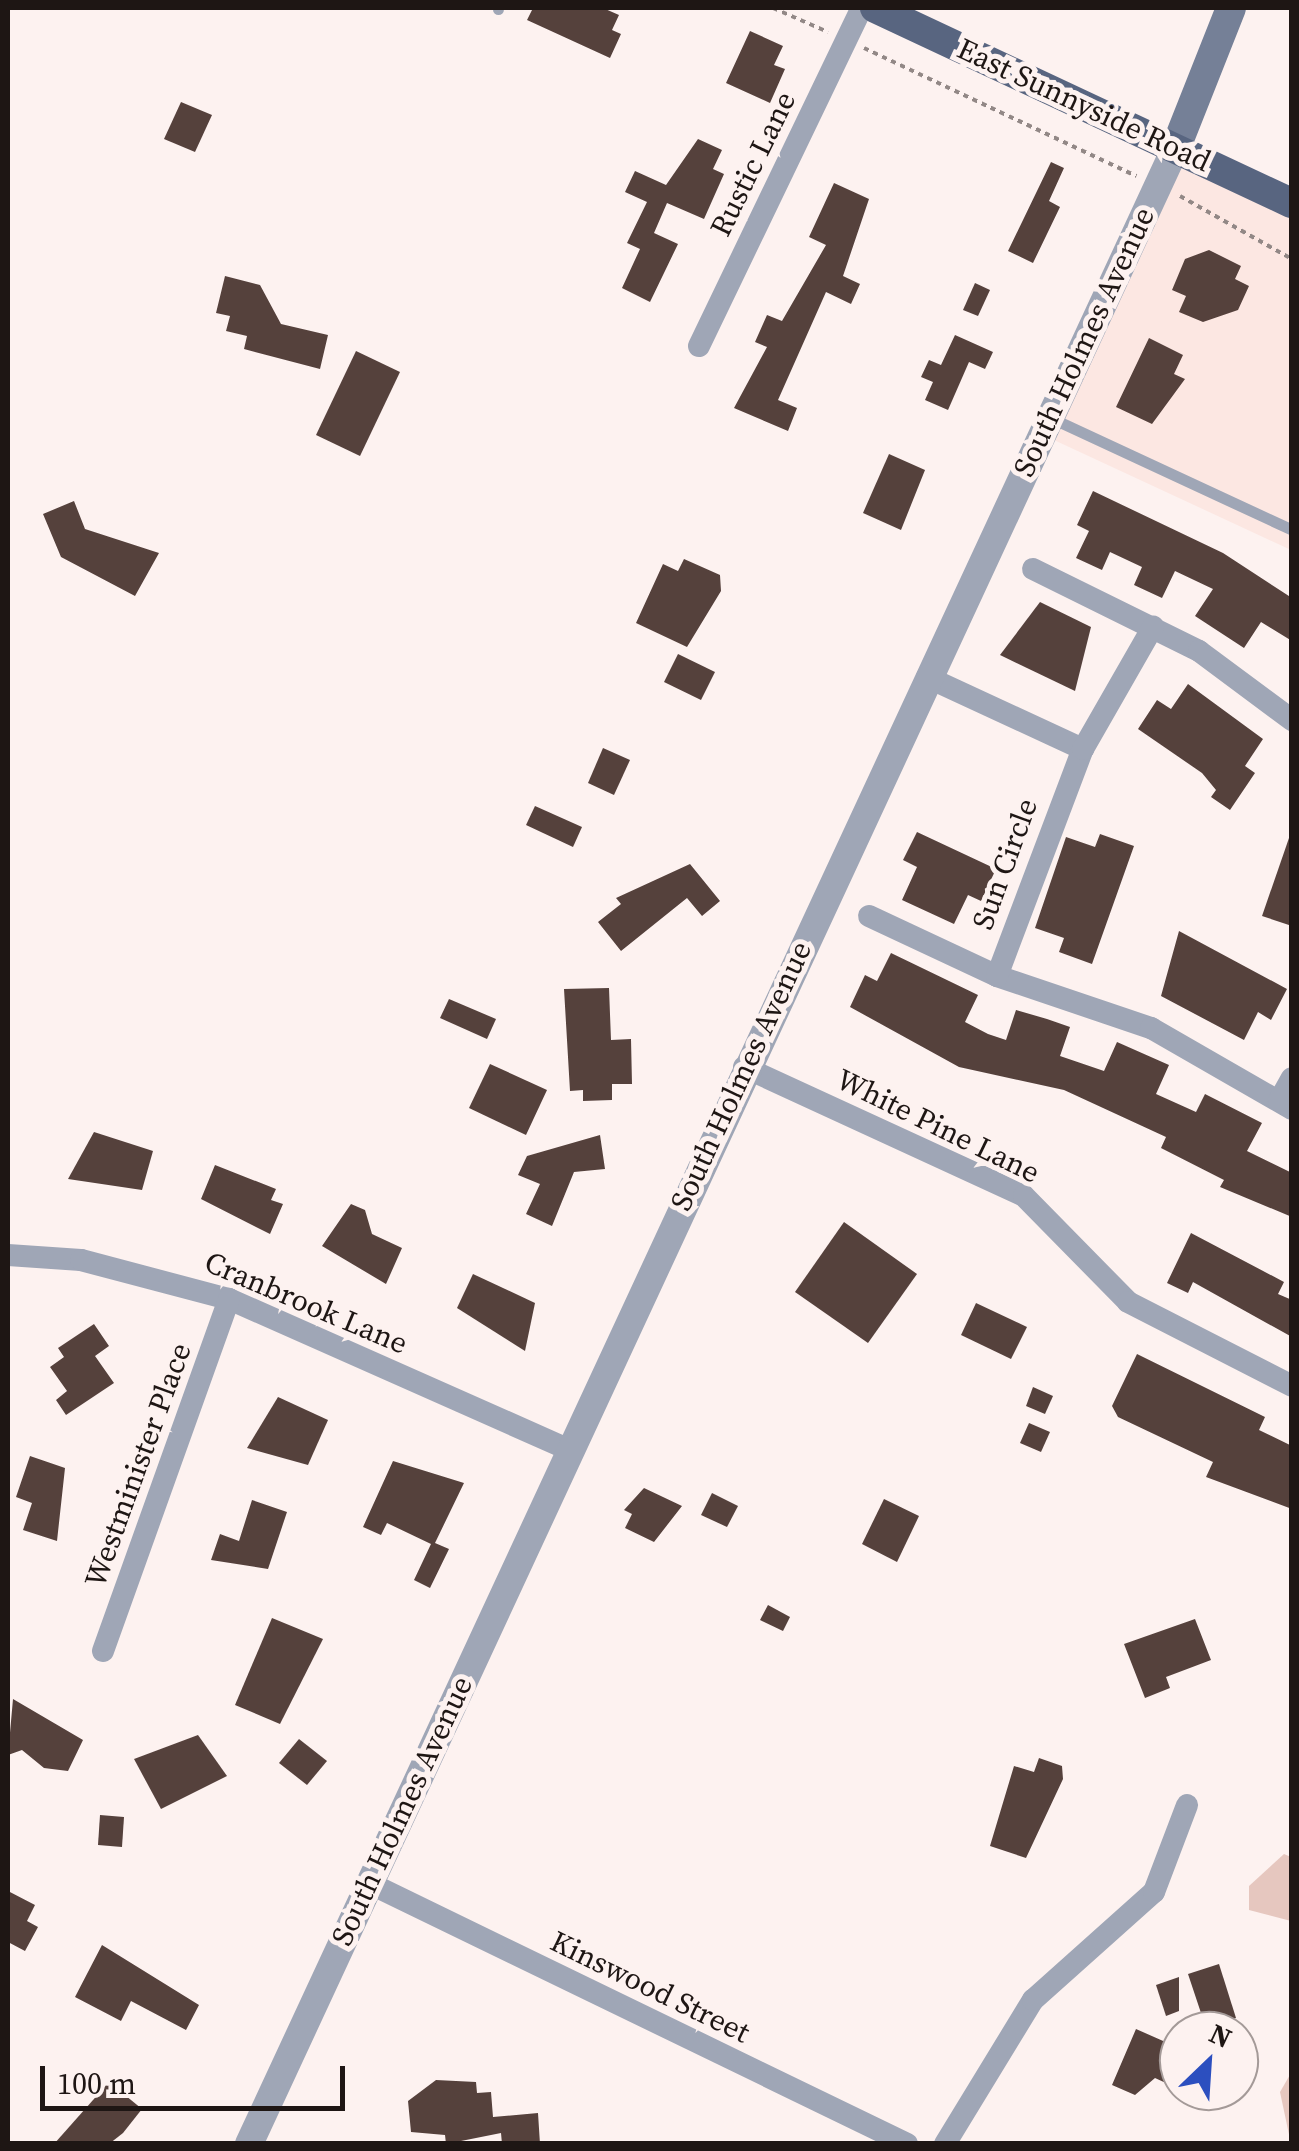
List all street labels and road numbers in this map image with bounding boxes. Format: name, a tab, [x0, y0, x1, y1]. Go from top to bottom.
street label: East Sunnyside Road	[952, 30, 1216, 180]
street label: Rustic Lane	[703, 86, 803, 242]
street label: South Holmes Avenue	[1006, 202, 1162, 482]
street label: Sun Circle	[965, 794, 1045, 934]
street label: South Holmes Avenue	[663, 936, 819, 1216]
street label: White Pine Lane	[830, 1061, 1046, 1191]
street label: Cranbrook Lane	[199, 1244, 413, 1362]
street label: Westminister Place	[77, 1338, 199, 1592]
street label: South Holmes Avenue	[324, 1671, 480, 1951]
street label: Kinswood Street	[545, 1923, 755, 2051]

